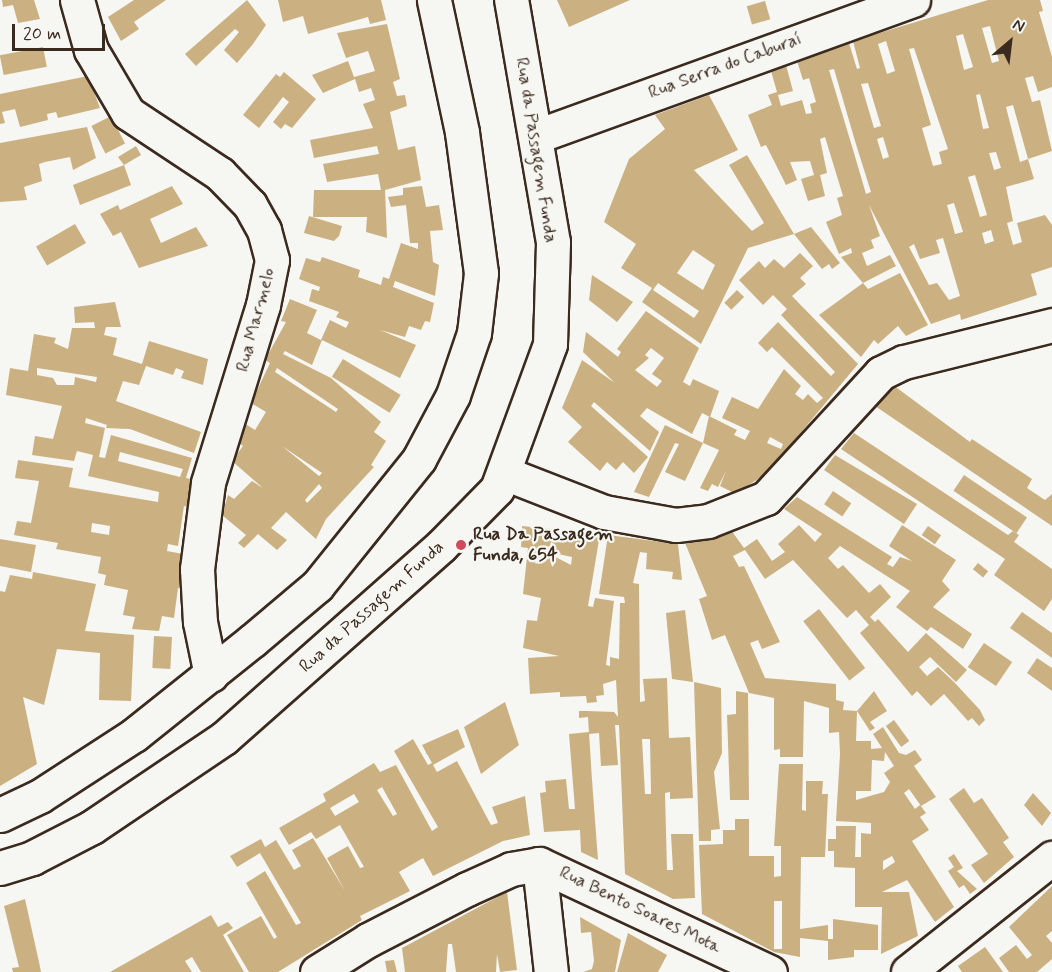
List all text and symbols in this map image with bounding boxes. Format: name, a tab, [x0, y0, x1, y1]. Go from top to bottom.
scale bar	[15, 12, 108, 50]
north arrow	[980, 12, 1040, 72]
text: N	[1009, 14, 1028, 37]
text: 20 m	[23, 22, 61, 46]
street label: Rua Serra do Caburaí	[644, 28, 806, 104]
street label: Rua da Passagem Funda	[511, 58, 561, 242]
street label: Rua Marmelo	[232, 267, 280, 373]
place label: Rua Da Passagem Funda, 654	[473, 524, 609, 566]
street label: Rua da Passagem Funda	[297, 538, 447, 676]
marker: Rua Da Passagem Funda, 654	[454, 538, 468, 552]
street label: Rua Bento Soares Mota	[558, 862, 722, 958]

